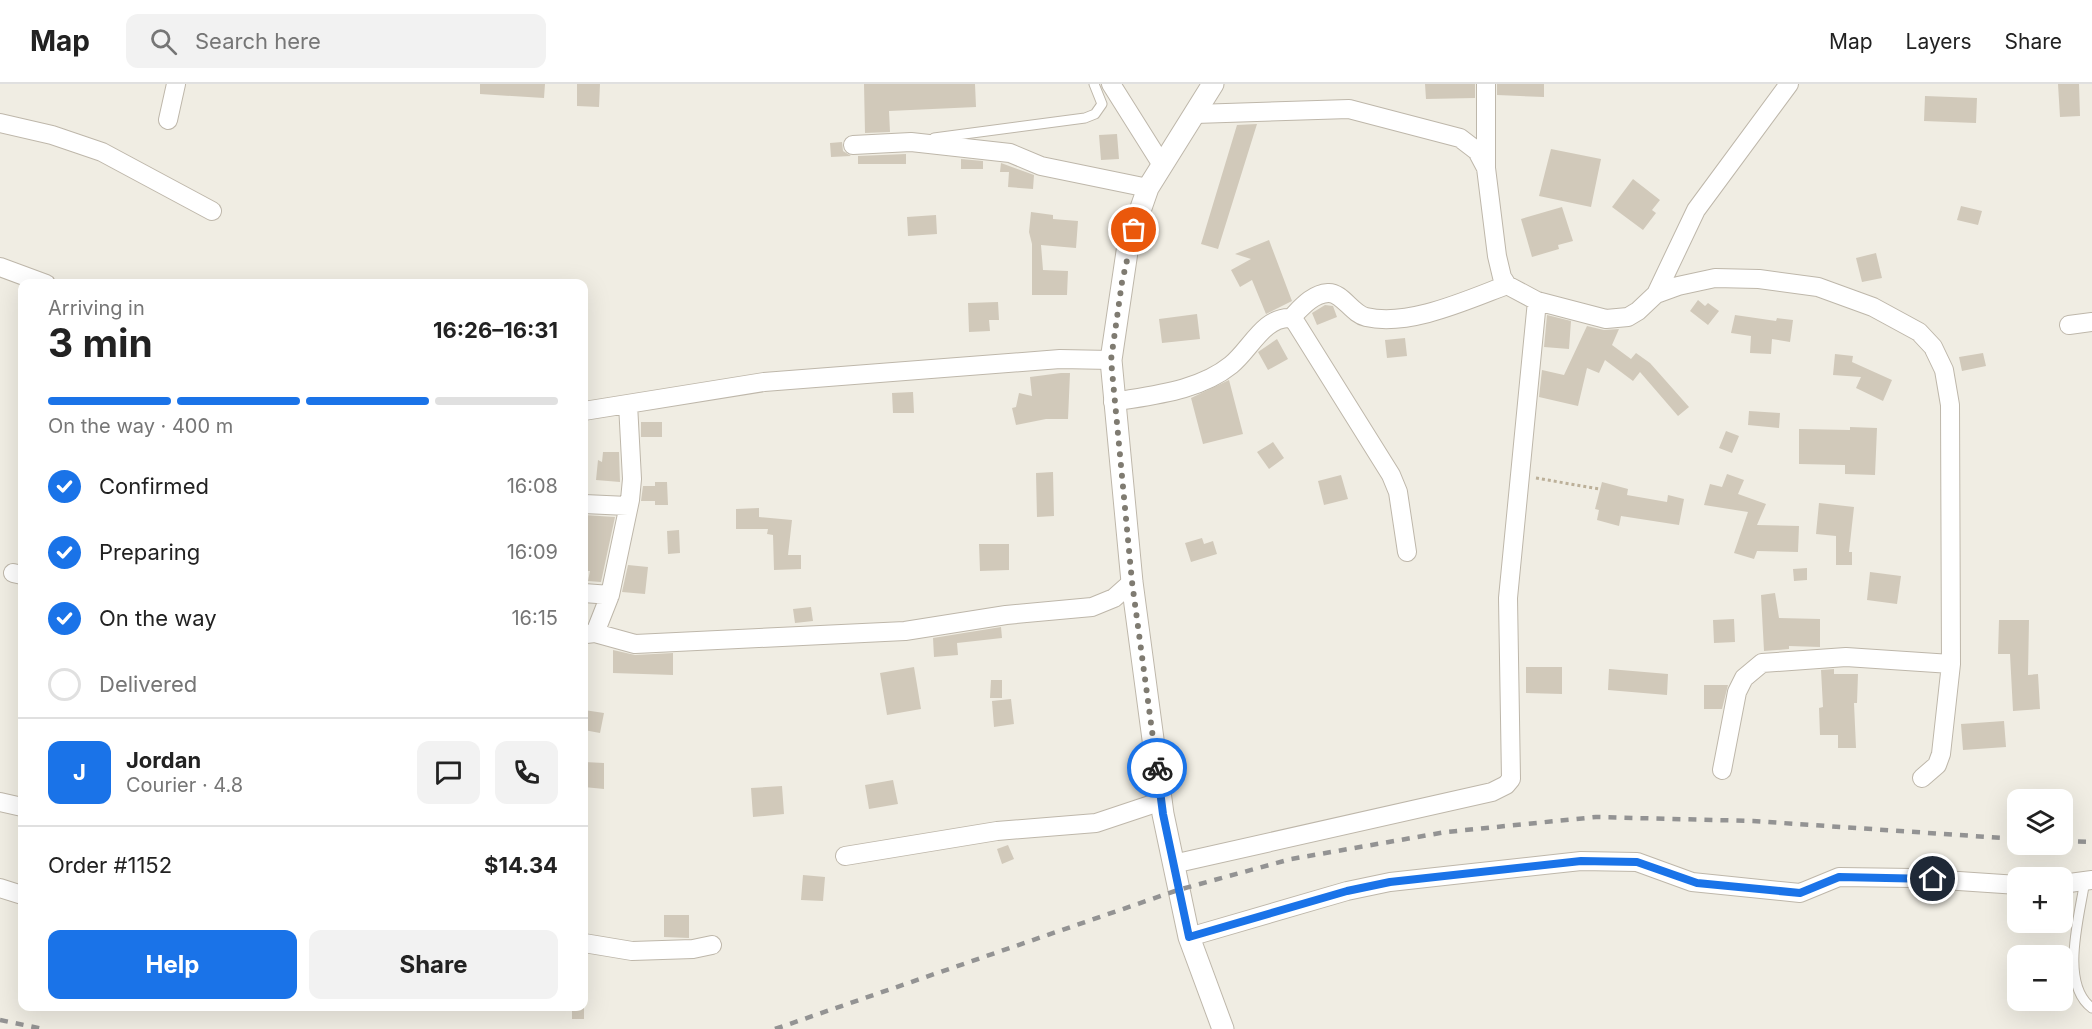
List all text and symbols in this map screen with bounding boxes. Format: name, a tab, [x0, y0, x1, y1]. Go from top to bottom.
search box	[126, 14, 546, 68]
text: Map	[30, 24, 90, 58]
icon: search	[147, 25, 180, 58]
text: Search here	[195, 28, 321, 54]
text: Map	[1829, 29, 1873, 54]
text: Layers	[1906, 29, 1972, 54]
text: Share	[2005, 29, 2062, 54]
pin	[1108, 204, 1159, 255]
icon: bag	[1117, 213, 1150, 246]
text: Arriving in	[48, 296, 145, 320]
text: 16:26–16:31	[433, 317, 558, 343]
text: 3 min	[48, 319, 153, 366]
text: On the way · 400 m	[48, 414, 233, 438]
icon: check	[48, 470, 81, 503]
text: Confirmed	[99, 473, 209, 499]
text: 16:08	[507, 474, 558, 498]
icon: check	[48, 536, 81, 569]
text: Preparing	[99, 539, 200, 565]
text: 16:09	[507, 540, 558, 564]
icon: check	[48, 602, 81, 635]
text: On the way	[99, 605, 217, 631]
text: 16:15	[511, 606, 558, 630]
text: Delivered	[99, 671, 197, 697]
courier	[1127, 738, 1187, 798]
button: chat	[417, 741, 480, 804]
button: phone	[495, 741, 558, 804]
text: Jordan	[126, 747, 201, 773]
icon: bike	[1141, 752, 1174, 785]
text: J	[73, 759, 86, 785]
text: Courier · 4.8	[126, 773, 243, 797]
map controls	[2007, 789, 2073, 1011]
button: layers	[2007, 789, 2073, 855]
text: Order #1152	[48, 852, 172, 878]
text: $14.34	[484, 852, 558, 878]
pin	[1907, 853, 1958, 904]
icon: home	[1916, 862, 1949, 895]
button: +	[2007, 867, 2073, 933]
button: Help	[48, 930, 297, 999]
button: Share	[309, 930, 558, 999]
button: −	[2007, 945, 2073, 1011]

